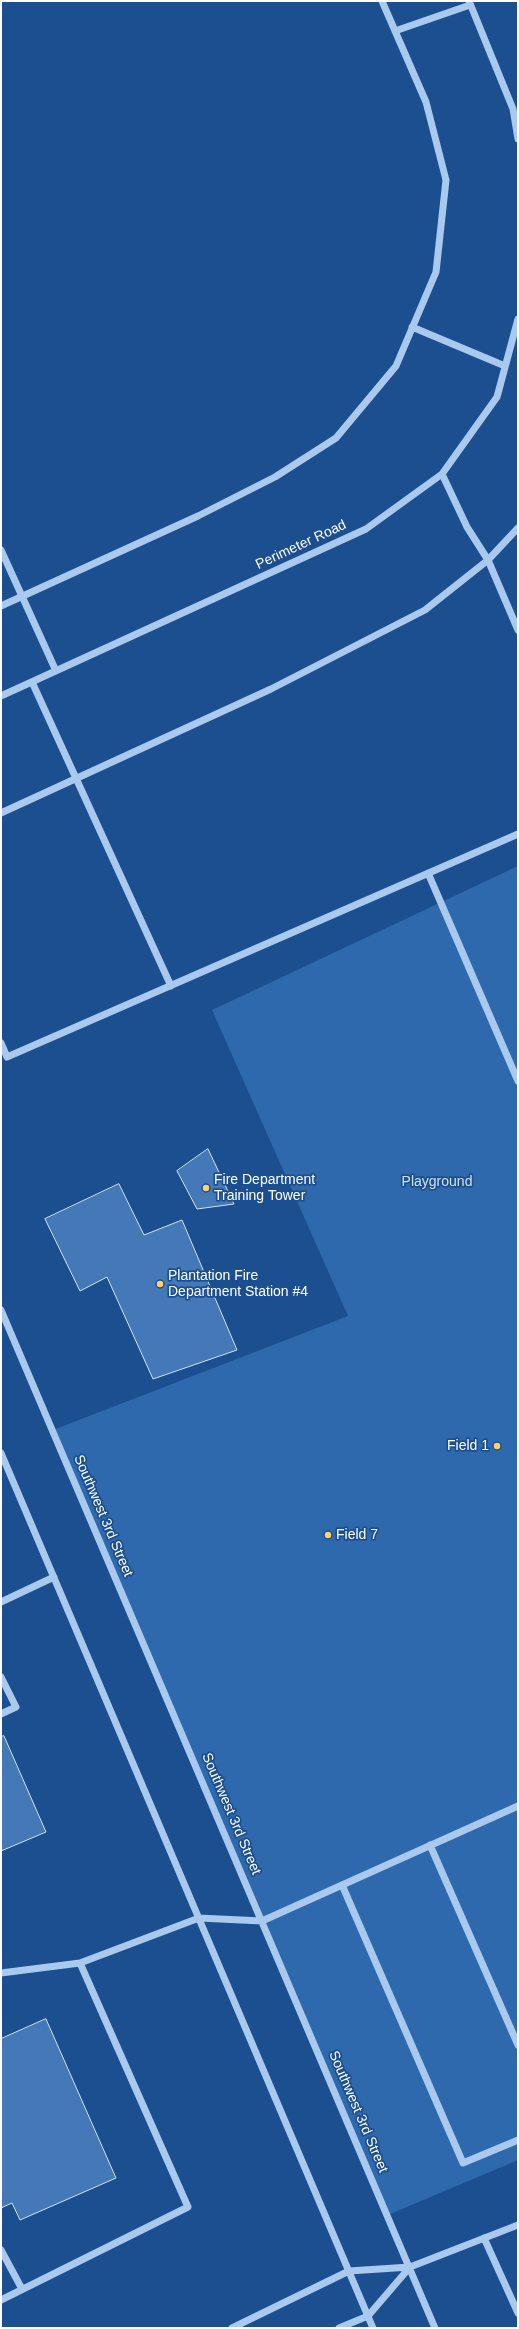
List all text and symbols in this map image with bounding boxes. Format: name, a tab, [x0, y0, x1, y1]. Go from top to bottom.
street label: Perimeter Road	[253, 517, 349, 573]
place label: Fire Department Training Tower	[214, 1172, 315, 1204]
park label: Playground	[402, 1174, 472, 1190]
marker: Fire Department Training Tower	[201, 1183, 211, 1193]
place label: Plantation Fire Department Station #4	[168, 1268, 308, 1300]
marker: Plantation Fire Department Station #4	[155, 1279, 165, 1289]
place label: Field 1	[447, 1438, 489, 1454]
marker: Field 1	[492, 1441, 502, 1451]
street label: Southwest 3rd Street	[70, 1453, 136, 1579]
place label: Field 7	[336, 1527, 378, 1543]
marker: Field 7	[323, 1530, 333, 1540]
street label: Southwest 3rd Street	[198, 1751, 264, 1877]
street label: Southwest 3rd Street	[325, 2049, 391, 2175]

